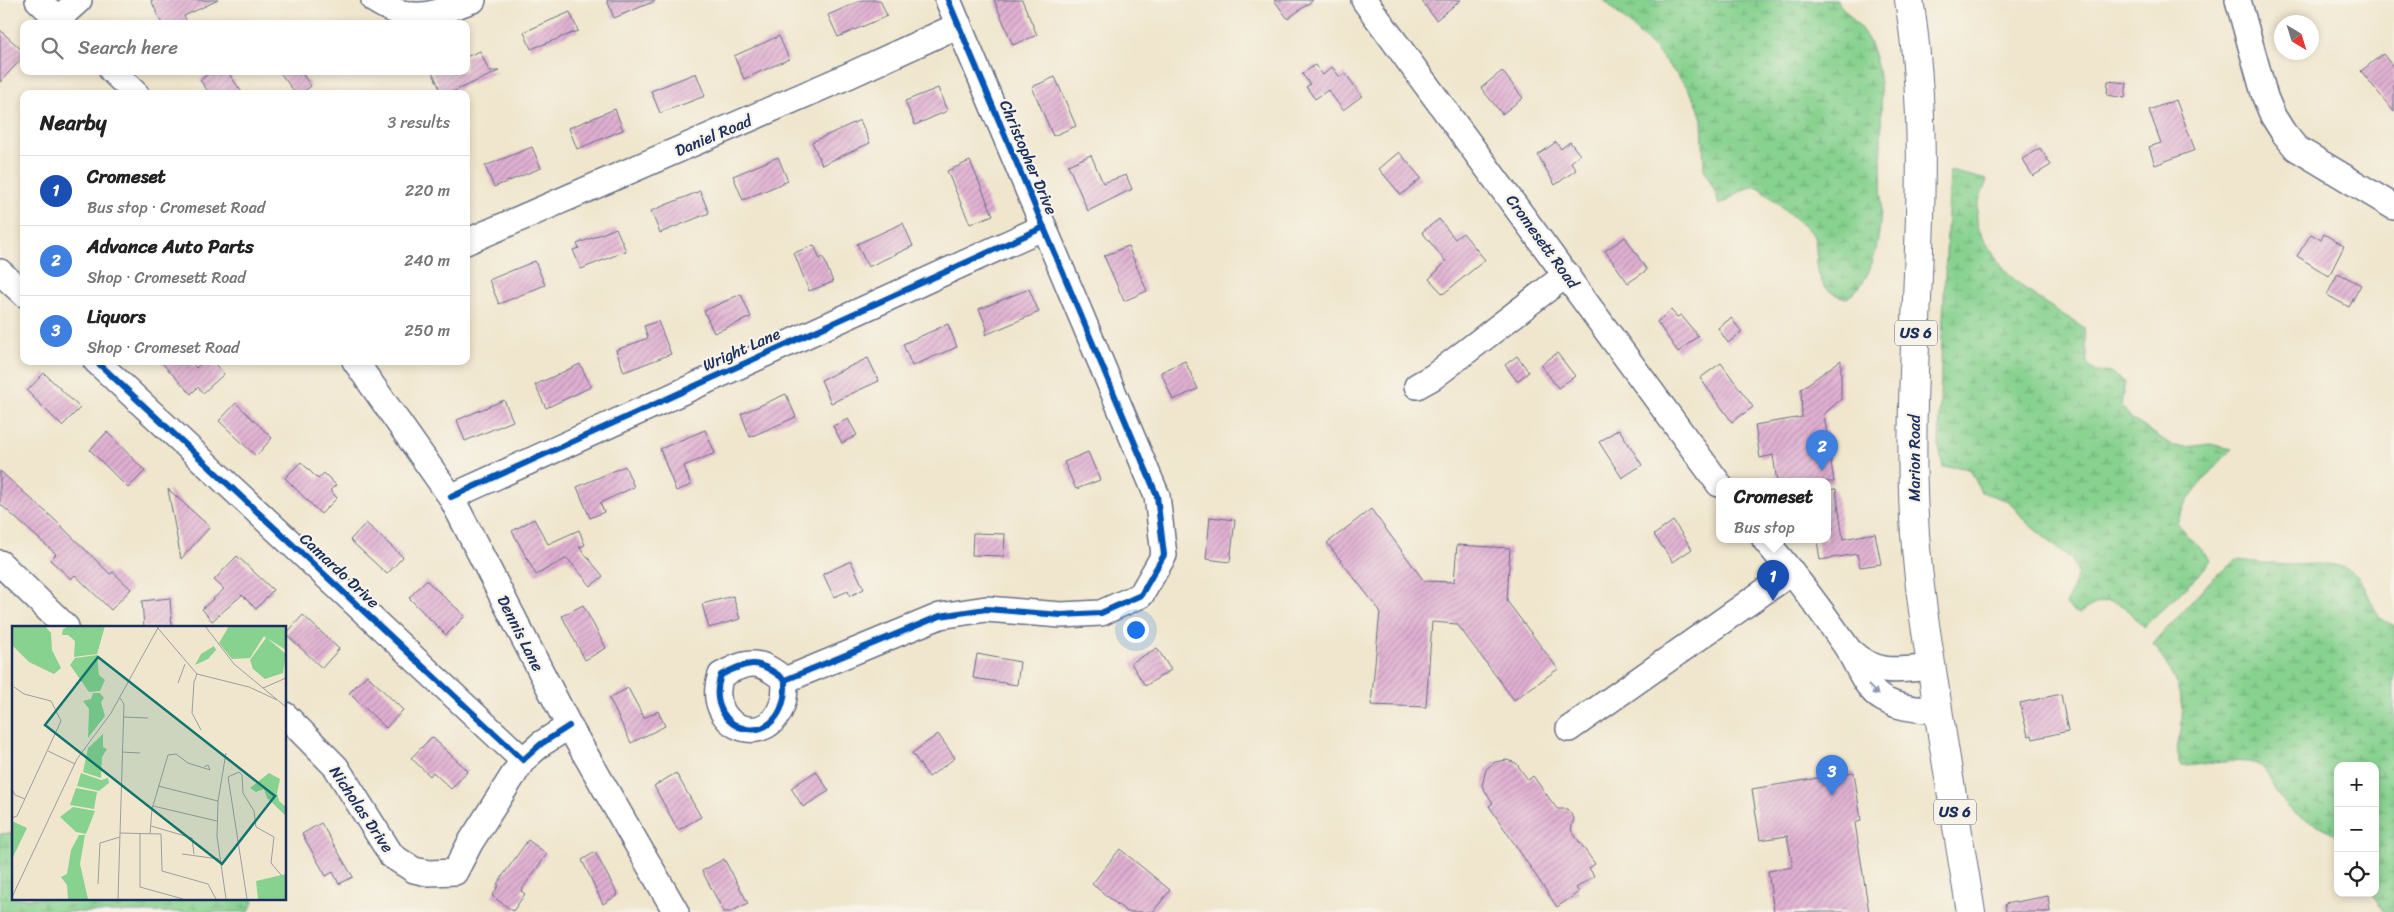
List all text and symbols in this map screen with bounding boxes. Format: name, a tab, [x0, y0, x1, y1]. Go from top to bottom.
north arrow	[2274, 15, 2319, 60]
search box	[20, 20, 470, 75]
text: Search here	[78, 31, 178, 64]
icon: search	[38, 34, 66, 62]
street label: Christopher Drive	[991, 95, 1066, 219]
text: Nearby	[40, 104, 106, 142]
street label: Daniel Road	[670, 106, 758, 165]
text: 3 results	[387, 108, 450, 137]
text: Cromeset	[87, 160, 166, 193]
text: 1	[53, 176, 59, 205]
text: 220 m	[405, 176, 450, 205]
street label: Cromesett Road	[1498, 188, 1588, 296]
text: Bus stop · Cromeset Road	[87, 193, 265, 222]
text: Advance Auto Parts	[87, 230, 254, 263]
text: 2	[51, 246, 61, 275]
text: 240 m	[404, 246, 450, 275]
text: Shop · Cromesett Road	[87, 263, 246, 292]
text: Liquors	[87, 300, 145, 333]
text: 3	[52, 316, 60, 345]
text: 250 m	[404, 316, 450, 345]
street label: Wright Lane	[698, 319, 785, 380]
road number: US 6	[1895, 320, 1937, 346]
text: Shop · Cromeset Road	[87, 333, 240, 362]
street label: Marion Road	[1900, 413, 1929, 502]
pin: 2	[1806, 430, 1838, 471]
popup	[1716, 478, 1831, 543]
text: Cromeset	[1734, 480, 1813, 513]
text: Bus stop	[1734, 513, 1795, 542]
street label: Camardo Drive	[293, 525, 387, 616]
pin: 1	[1757, 560, 1789, 601]
street label: Dennis Lane	[489, 590, 552, 677]
your location	[1123, 617, 1149, 643]
inset map	[12, 626, 286, 900]
one-way arrow	[1867, 683, 1879, 695]
pin: 3	[1816, 755, 1848, 796]
street label: Nicholas Drive	[322, 760, 402, 859]
map controls	[2334, 762, 2379, 897]
button: +	[2334, 762, 2379, 807]
road number: US 6	[1934, 800, 1976, 824]
button: −	[2334, 807, 2379, 852]
button: locate	[2334, 852, 2379, 897]

